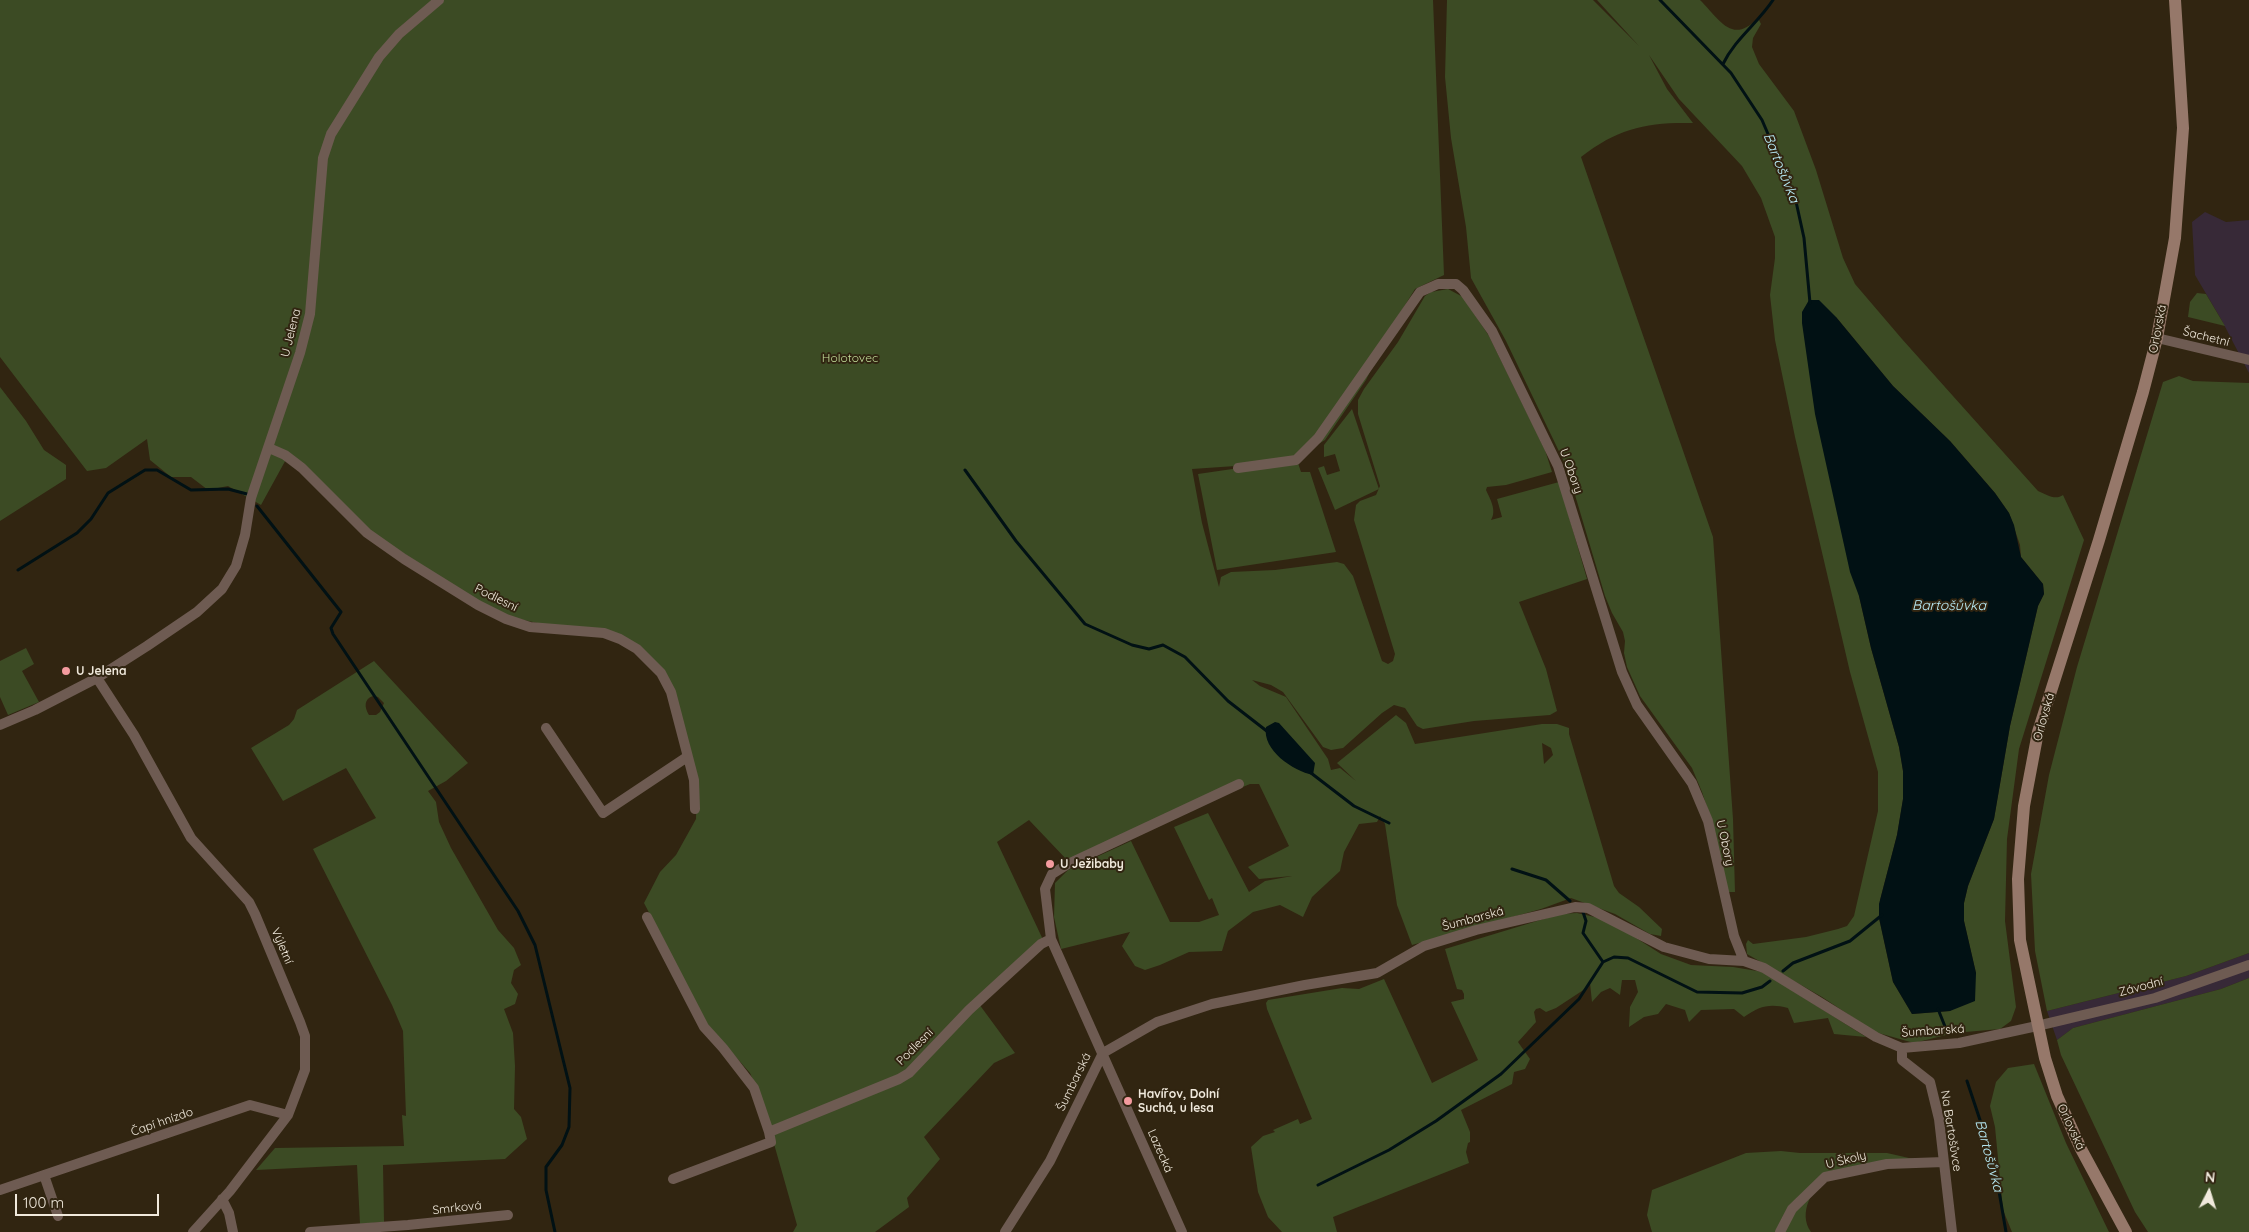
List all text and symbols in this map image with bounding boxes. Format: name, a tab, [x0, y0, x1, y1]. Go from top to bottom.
water label: Bartošůvka	[1759, 131, 1803, 205]
street label: Orlovská	[2146, 303, 2170, 355]
street label: U Jelena	[278, 307, 304, 359]
street label: Šachetní	[2181, 324, 2231, 350]
park label: Holotovec	[822, 351, 878, 365]
street label: U Obory	[1556, 446, 1586, 496]
street label: Podlesní	[472, 581, 520, 615]
water label: Bartošůvka	[1912, 598, 1986, 614]
place label: U Jelena	[76, 664, 126, 678]
marker: U Jelena	[60, 665, 72, 677]
street label: Orlovská	[2030, 691, 2058, 743]
street label: U Obory	[1713, 819, 1737, 867]
place label: U Ježibaby	[1060, 857, 1124, 871]
marker: U Ježibaby	[1044, 858, 1056, 870]
street label: Šumbarská	[1441, 904, 1505, 934]
street label: Výletní	[268, 926, 296, 966]
street label: Závodní	[2117, 974, 2165, 1000]
street label: Šumbarská	[1901, 1022, 1965, 1040]
street label: Podlesní	[894, 1026, 936, 1068]
street label: Šumbarská	[1054, 1051, 1094, 1113]
place label: Havířov, Dolní Suchá, u lesa	[1138, 1087, 1219, 1115]
street label: Na Bartošůvce	[1937, 1089, 1965, 1173]
marker: Havířov, Dolní Suchá, u lesa	[1122, 1095, 1134, 1107]
street label: Orlovská	[2054, 1102, 2088, 1152]
street label: Čapí hnízdo	[129, 1105, 195, 1139]
water label: Bartošůvka	[1971, 1118, 2007, 1194]
street label: Lazecká	[1144, 1127, 1176, 1175]
street label: U Školy	[1824, 1148, 1868, 1172]
north arrow	[2184, 1167, 2234, 1217]
text: N	[2204, 1168, 2216, 1186]
scale bar	[18, 1184, 161, 1216]
text: 100 m	[23, 1193, 64, 1212]
street label: Smrková	[432, 1198, 482, 1218]

